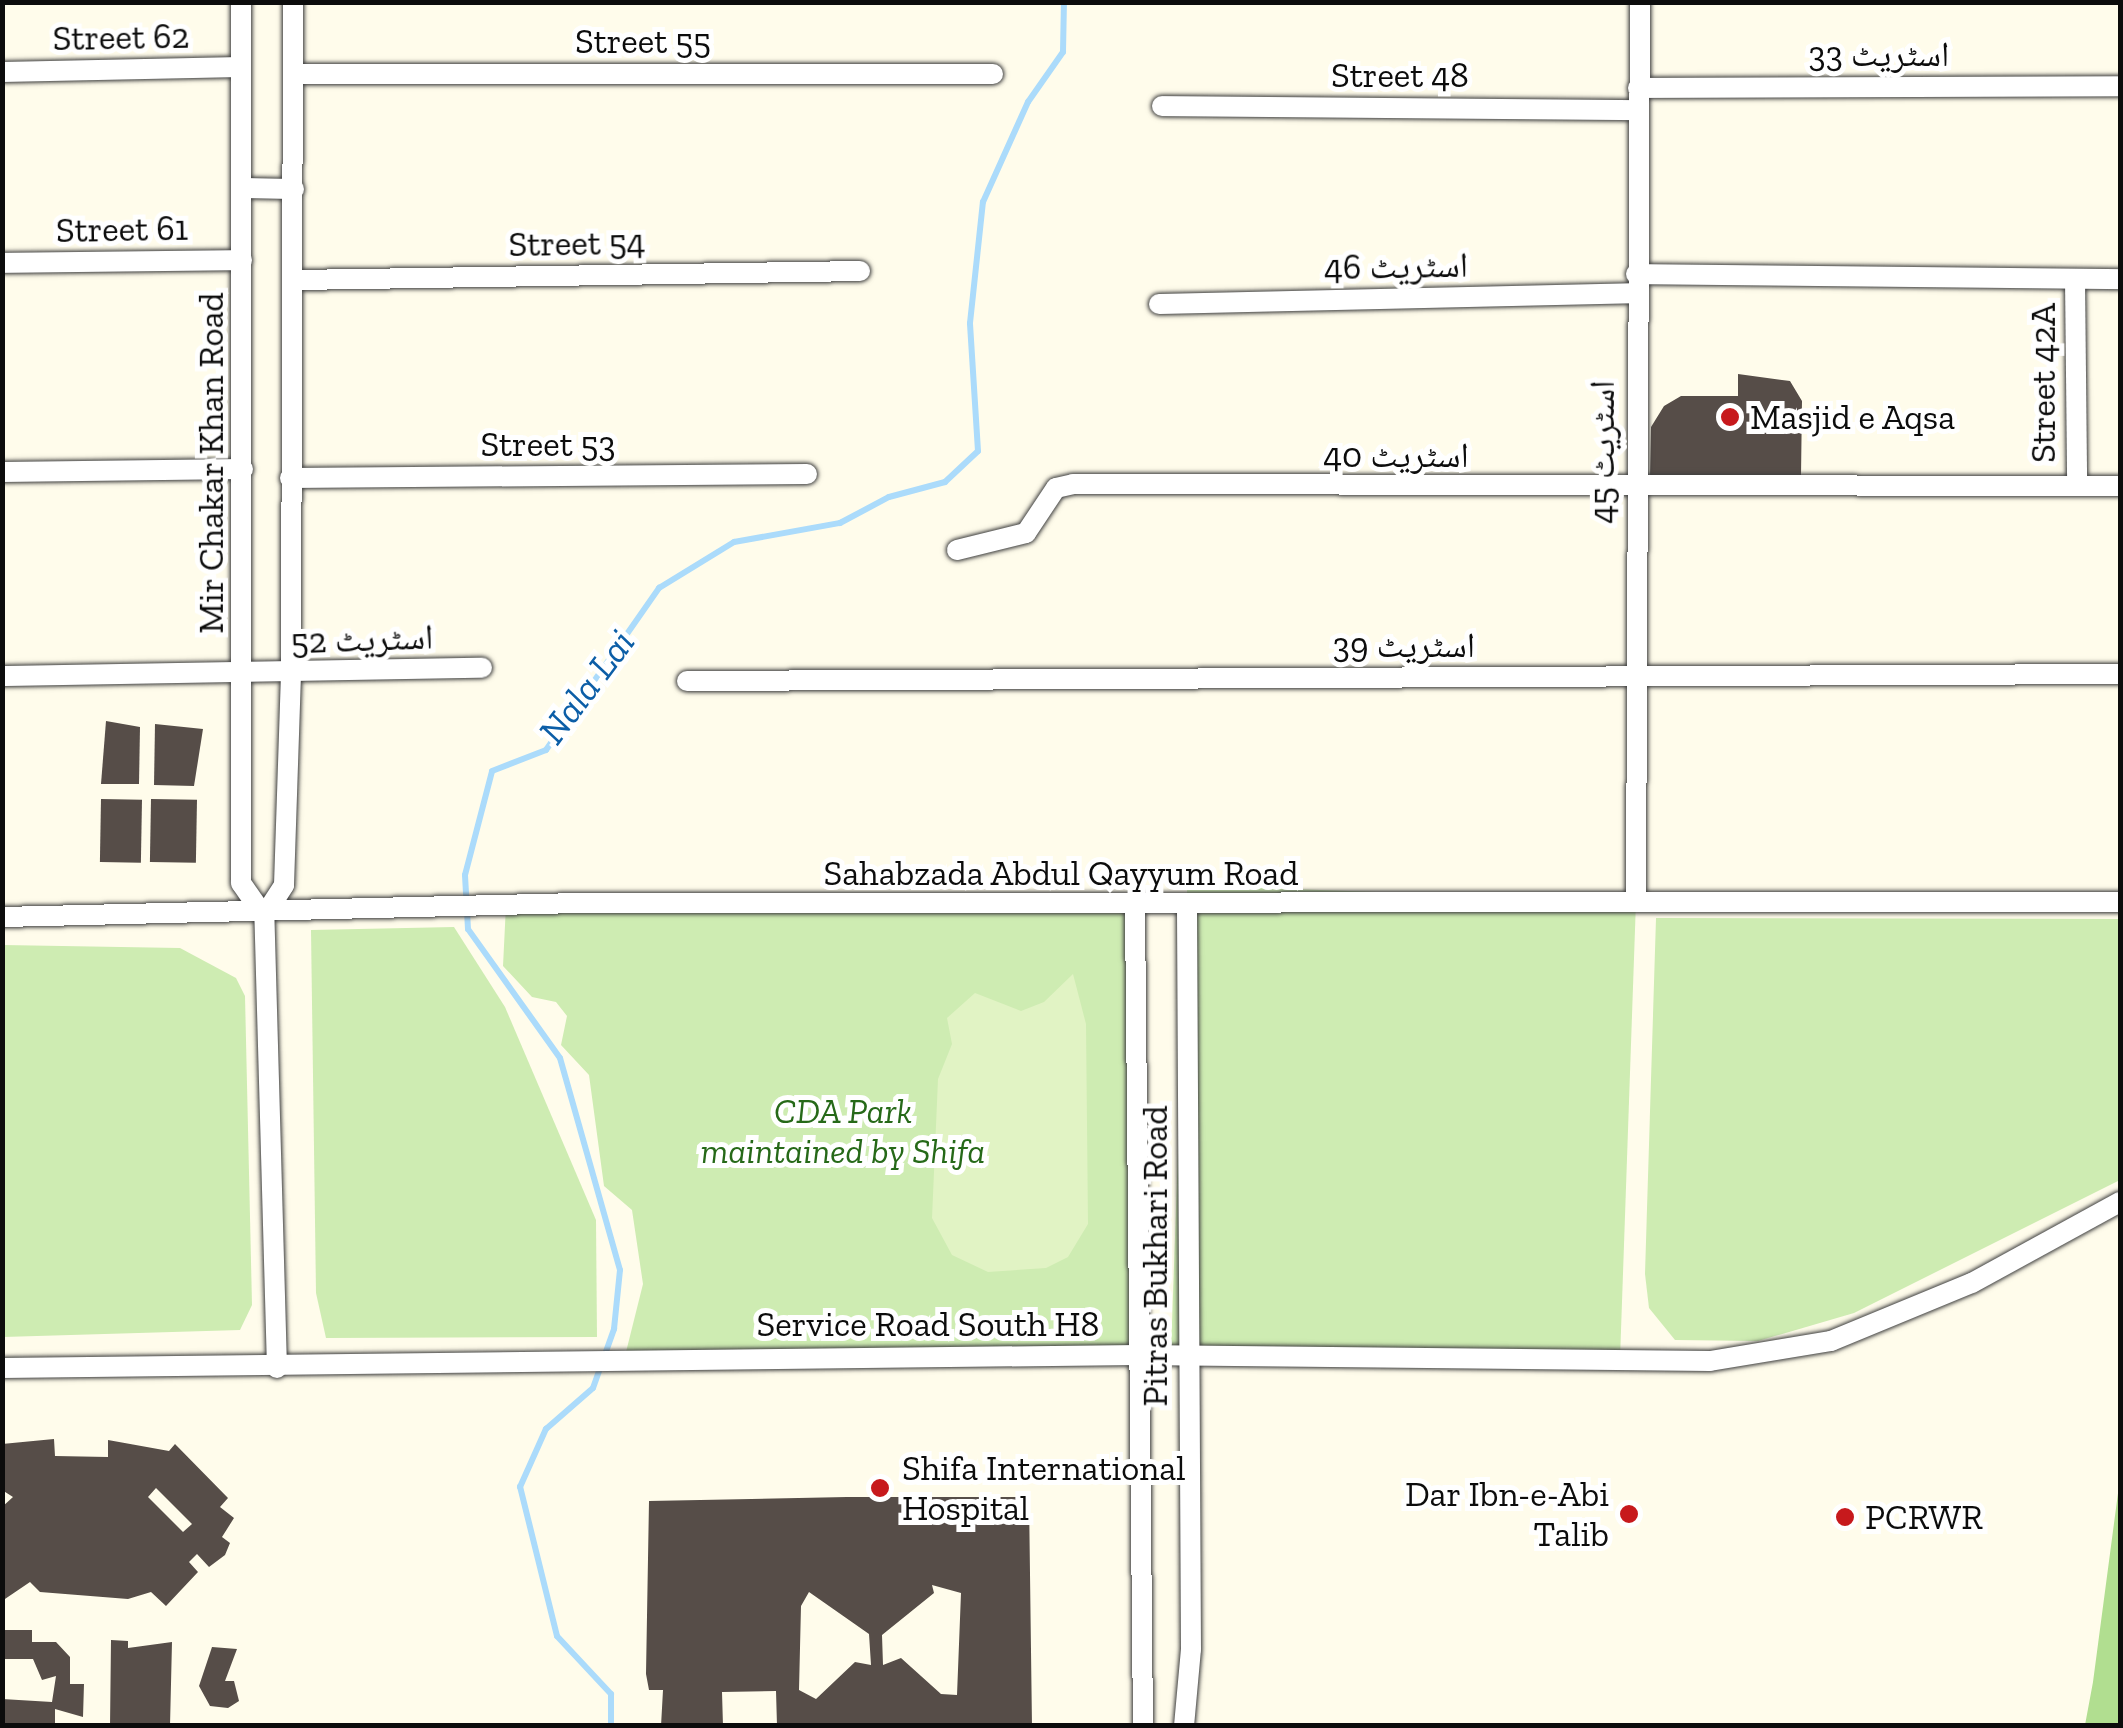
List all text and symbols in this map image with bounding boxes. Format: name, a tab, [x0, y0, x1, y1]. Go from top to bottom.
street label: Street 62	[52, 15, 190, 59]
street label: Street 55	[575, 20, 711, 62]
street label: اسٹریٹ 33	[1809, 33, 1949, 75]
street label: Street 48	[1331, 54, 1469, 96]
street label: Street 61	[56, 207, 188, 251]
street label: Street 54	[508, 221, 646, 265]
street label: اسٹریٹ 46	[1324, 244, 1468, 288]
street label: Mir Chakar Khan Road	[190, 292, 232, 634]
street label: Street 42A	[2022, 303, 2064, 463]
street label: اسٹریٹ 45	[1581, 380, 1623, 524]
place label: Masjid e Aqsa	[1750, 396, 1956, 438]
marker: Masjid e Aqsa	[1719, 406, 1741, 428]
street label: Street 53	[480, 423, 616, 465]
street label: اسٹریٹ 40	[1323, 434, 1469, 476]
street label: اسٹریٹ 52	[290, 616, 434, 662]
water label: Nala Lai	[529, 621, 645, 753]
street label: اسٹریٹ 39	[1333, 624, 1475, 666]
street label: Sahabzada Abdul Qayyum Road	[823, 852, 1299, 894]
park label: CDA Park maintained by Shifa	[701, 1090, 985, 1172]
street label: Pitras Bukhari Road	[1134, 1106, 1176, 1406]
street label: Service Road South H8	[756, 1303, 1100, 1345]
place label: Shifa International Hospital	[902, 1447, 1185, 1529]
place label: Dar Ibn-e-Abi Talib	[1404, 1473, 1609, 1555]
marker: Shifa International Hospital	[867, 1475, 893, 1501]
place label: PCRWR	[1865, 1496, 1983, 1538]
marker: Dar Ibn-e-Abi Talib	[1618, 1503, 1640, 1525]
marker: PCRWR	[1834, 1506, 1856, 1528]

